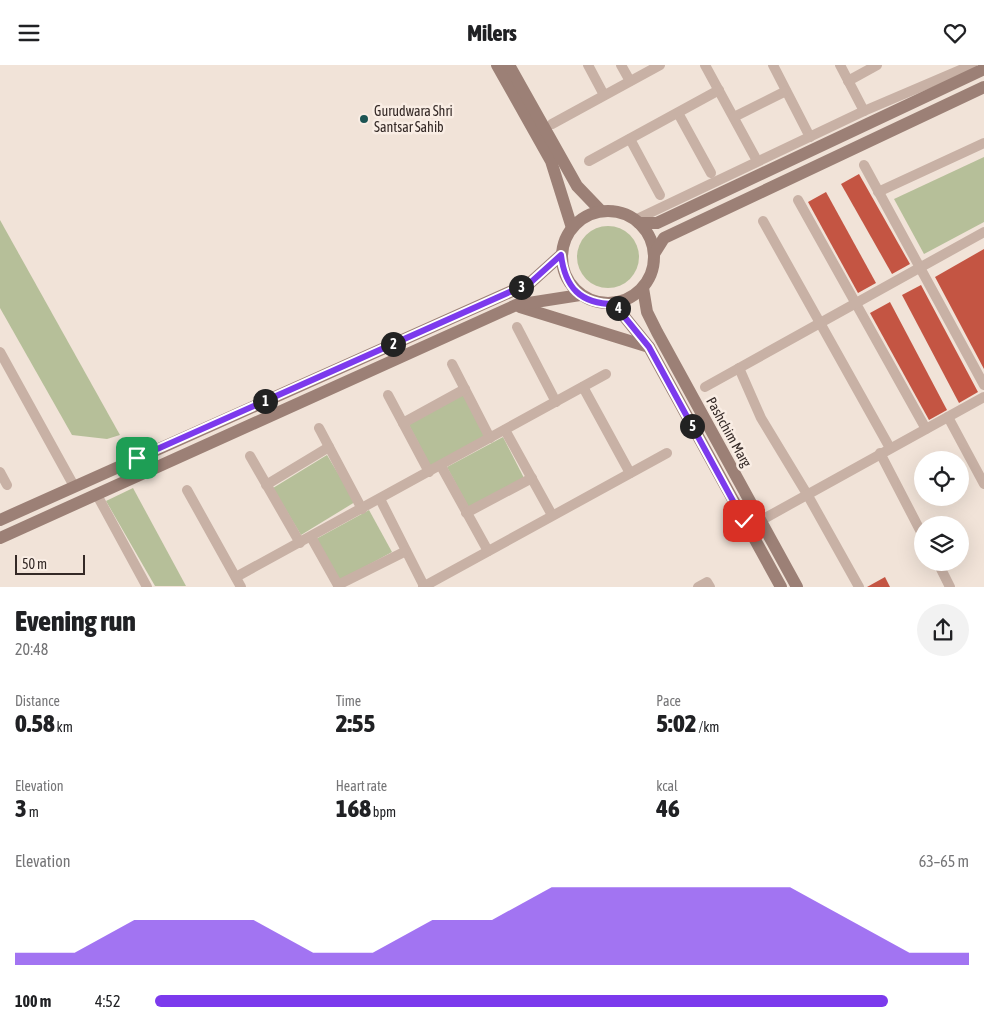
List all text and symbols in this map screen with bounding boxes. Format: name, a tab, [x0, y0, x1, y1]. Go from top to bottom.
icon: menu	[15, 19, 43, 47]
icon: heart	[941, 19, 969, 47]
text: Milers	[467, 20, 517, 46]
place label: Gurudwara Shri Santsar Sahib	[374, 103, 453, 135]
marker: Gurudwara Shri Santsar Sahib	[358, 113, 370, 125]
pin: 3	[508, 275, 534, 299]
text: 3	[518, 279, 525, 295]
pin: 4	[606, 295, 630, 321]
text: 4	[615, 300, 622, 316]
pin: 2	[380, 331, 406, 357]
text: 2	[390, 336, 397, 352]
pin: 1	[252, 389, 278, 413]
text: 1	[262, 393, 269, 409]
street label: Pashchim Marg	[703, 394, 755, 470]
pin: 5	[680, 413, 704, 439]
text: 5	[689, 418, 696, 434]
pin	[116, 437, 158, 479]
icon: arrive	[123, 444, 151, 472]
map controls	[914, 451, 969, 571]
button: locate	[914, 451, 969, 506]
pin	[723, 500, 765, 542]
icon: check	[730, 507, 758, 535]
button: layers	[914, 516, 969, 571]
scale bar	[15, 552, 85, 575]
text: 50 m	[22, 556, 47, 572]
button: share	[917, 604, 969, 656]
text: Evening run	[15, 605, 136, 637]
text: 20:48	[15, 640, 48, 658]
text: Distance	[15, 693, 60, 709]
text: Time	[336, 693, 361, 709]
text: Pace	[656, 693, 681, 709]
text: 0.58	[15, 709, 55, 737]
text: 2:55	[336, 709, 375, 737]
text: 5:02	[656, 709, 697, 737]
text: km	[55, 719, 73, 735]
text: /km	[697, 719, 719, 735]
text: Elevation	[15, 778, 64, 794]
text: Heart rate	[336, 778, 387, 794]
text: kcal	[656, 778, 678, 794]
text: 3	[15, 794, 27, 822]
text: 168	[336, 794, 371, 822]
text: 46	[656, 794, 680, 822]
text: m	[27, 804, 39, 820]
text: bpm	[371, 804, 396, 820]
text: Elevation	[15, 852, 70, 870]
text: 63–65 m	[919, 852, 969, 870]
text: 100 m	[15, 992, 51, 1010]
text: 4:52	[95, 992, 120, 1010]

